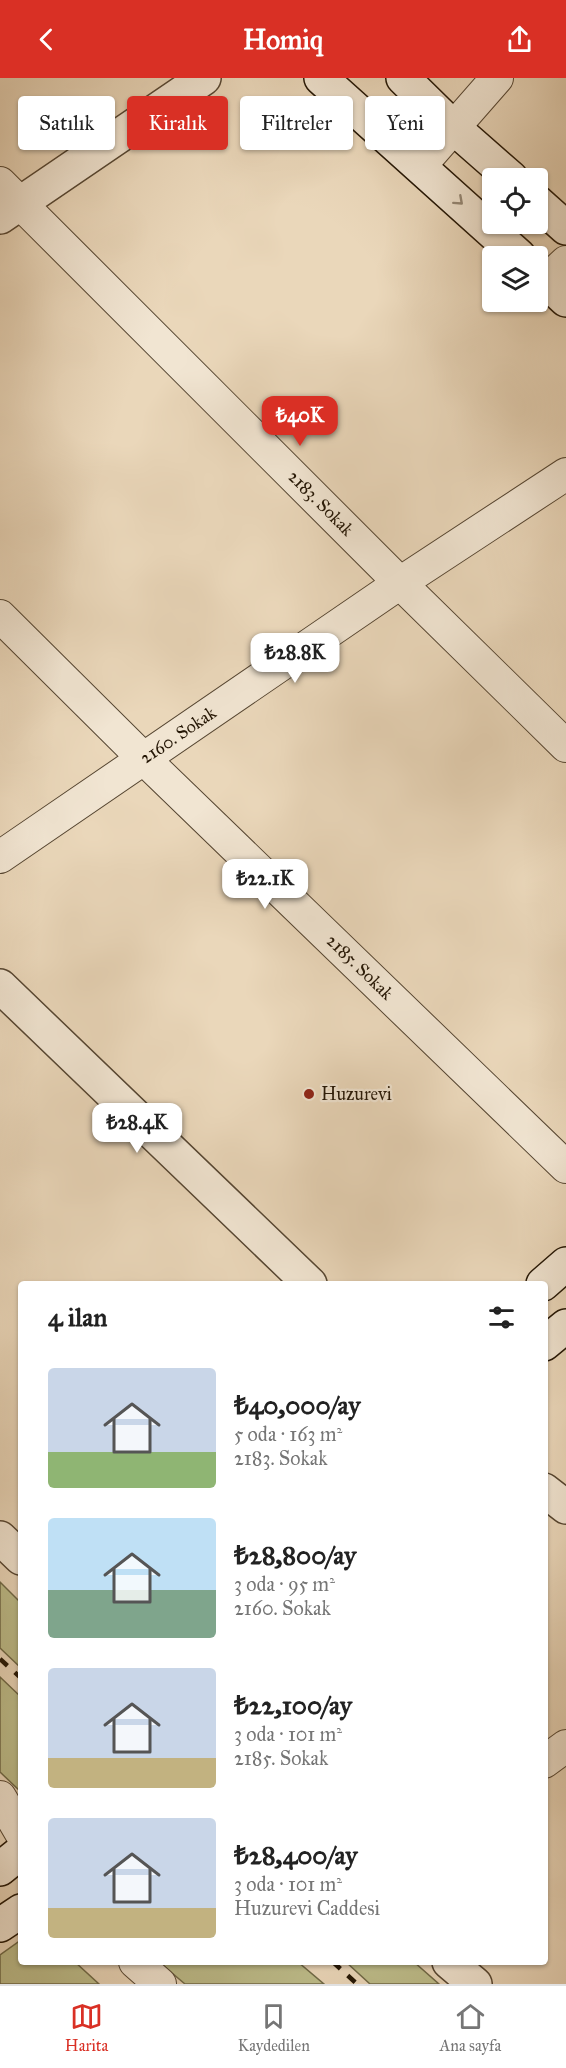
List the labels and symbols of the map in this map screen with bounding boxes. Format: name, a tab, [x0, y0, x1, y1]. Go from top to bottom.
one-way arrow	[452, 194, 462, 205]
pin: ₺40K	[264, 396, 336, 447]
street label: 2183. Sokak	[283, 465, 359, 541]
pin: ₺28.8K	[246, 633, 344, 684]
street label: 2160. Sokak	[136, 701, 221, 768]
pin: ₺22.1K	[216, 859, 314, 910]
street label: 2185. Sokak	[322, 930, 399, 1005]
place label: Huzurevi	[321, 1083, 392, 1105]
marker: Huzurevi	[302, 1087, 316, 1101]
pin: ₺28.4K	[88, 1103, 186, 1154]

